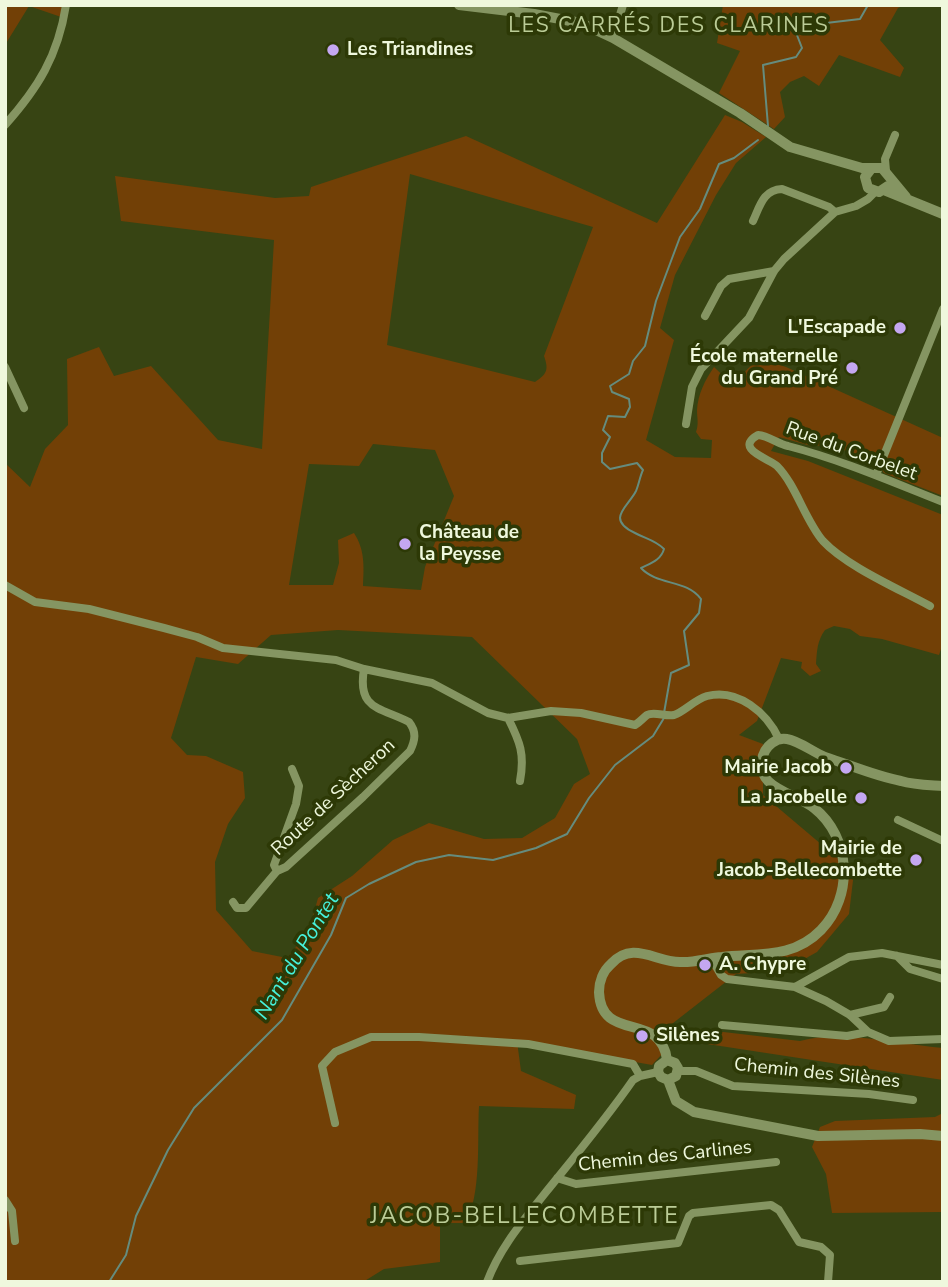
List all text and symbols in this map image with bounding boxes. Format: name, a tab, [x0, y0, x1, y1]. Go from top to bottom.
district label: LES CARRÉS DES CLARINES	[511, 14, 827, 40]
place label: Les Triandines	[347, 39, 473, 61]
marker: Les Triandines	[325, 42, 341, 58]
place label: L'Escapade	[787, 317, 886, 339]
marker: L'Escapade	[892, 320, 908, 336]
place label: École maternelle du Grand Pré	[690, 346, 838, 390]
marker: École maternelle du Grand Pré	[844, 360, 860, 376]
street label: Rue du Corbelet	[782, 418, 920, 486]
place label: Château de la Peysse	[419, 522, 519, 566]
marker: Château de la Peysse	[397, 536, 413, 552]
street label: Route de Sècheron	[267, 735, 401, 861]
place label: Mairie Jacob	[724, 757, 832, 779]
marker: Mairie Jacob	[838, 760, 854, 776]
place label: La Jacobelle	[740, 787, 847, 809]
marker: La Jacobelle	[853, 790, 869, 806]
place label: Mairie de Jacob-Bellecombette	[717, 838, 902, 882]
marker: Mairie de Jacob-Bellecombette	[908, 852, 924, 868]
water label: Nant du Pontet	[250, 889, 346, 1025]
place label: A. Chypre	[719, 954, 806, 976]
marker: A. Chypre	[697, 957, 713, 973]
place label: Silènes	[656, 1025, 720, 1047]
marker: Silènes	[634, 1028, 650, 1044]
street label: Chemin des Silènes	[733, 1054, 901, 1094]
street label: Chemin des Carlines	[577, 1137, 753, 1177]
district label: JACOB-BELLECOMBETTE	[373, 1203, 677, 1231]

